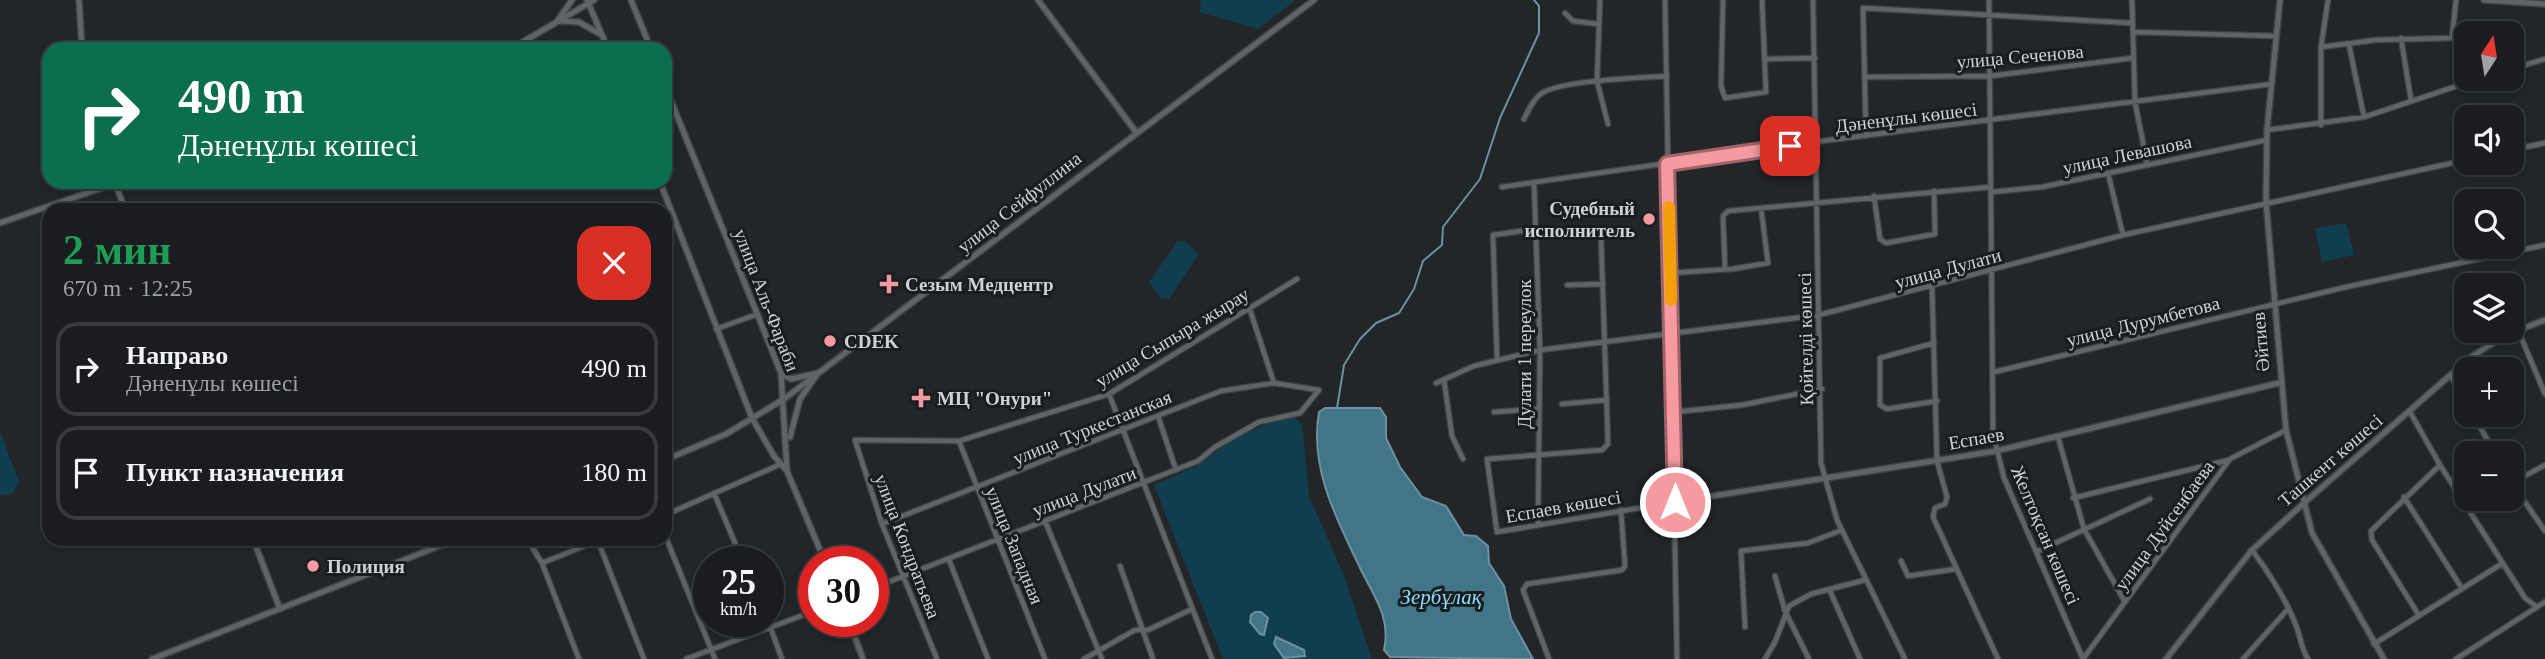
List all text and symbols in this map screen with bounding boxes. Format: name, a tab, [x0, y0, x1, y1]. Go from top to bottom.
north arrow	[2454, 21, 2524, 91]
map controls	[2454, 21, 2524, 511]
street label: улица Сеченова	[1956, 40, 2085, 73]
text: 490 m	[178, 69, 305, 124]
icon: right	[63, 70, 154, 161]
street label: Дәненұлы көшесі	[1834, 98, 1978, 137]
button: sound	[2454, 105, 2524, 175]
pin	[1760, 116, 1820, 176]
text: Дәненұлы көшесі	[178, 127, 418, 163]
icon: arrive	[1771, 127, 1809, 165]
street label: улица Левашова	[2061, 130, 2194, 178]
street label: улица Сейфуллина	[953, 147, 1086, 257]
button: search	[2454, 189, 2524, 259]
place label: Судебный исполнитель	[1524, 198, 1635, 241]
marker: Судебный исполнитель	[1641, 211, 1657, 227]
button: close	[577, 226, 651, 300]
street label: улица Аль-Фараби	[730, 226, 803, 374]
text: 2 мин	[63, 227, 172, 273]
street label: улица Дулати	[1893, 244, 2004, 293]
street label: Қойгелді көшесі	[1794, 272, 1817, 406]
button: layers	[2454, 273, 2524, 343]
marker: Сезым Медцентр	[879, 274, 899, 294]
place label: Сезым Медцентр	[905, 274, 1053, 295]
text: 670 m · 12:25	[63, 276, 193, 301]
street label: Дулати 1 переулок	[1514, 279, 1535, 429]
street label: улица Сыпыра жырау	[1092, 283, 1253, 392]
street label: улица Дурумбетова	[2064, 292, 2222, 351]
street label: Әйтиев	[2247, 311, 2274, 373]
place label: CDEK	[844, 331, 899, 352]
marker: CDEK	[822, 333, 838, 349]
text: Направо	[126, 341, 228, 370]
icon: right	[67, 350, 105, 388]
text: 490 m	[581, 354, 647, 383]
button: +	[2454, 357, 2524, 427]
text: Дәненұлы көшесі	[126, 371, 299, 396]
street label: улица Туркестанская	[1010, 386, 1175, 469]
marker: МЦ "Онури"	[911, 388, 931, 408]
place label: МЦ "Онури"	[937, 388, 1052, 409]
street label: Ташкент көшесі	[2274, 410, 2386, 511]
street label: Еспаев	[1947, 423, 2006, 454]
button: −	[2454, 441, 2524, 511]
icon: arrive	[67, 454, 105, 492]
street label: улица Дуйсенбаева	[2110, 456, 2219, 594]
text: Пункт назначения	[126, 458, 344, 487]
text: 180 m	[581, 458, 647, 487]
street label: улица Дулати	[1029, 462, 1139, 521]
street label: Желтоқсан көшесі	[2007, 463, 2084, 608]
position arrow	[1638, 465, 1712, 539]
street label: улица Кондратьева	[870, 471, 945, 622]
street label: улица Западная	[981, 483, 1048, 607]
street label: Еспаев көшесі	[1504, 486, 1622, 527]
speed limit sign: 30	[798, 546, 889, 637]
place label: Полиция	[327, 556, 405, 577]
marker: Полиция	[305, 558, 321, 574]
text: 25	[721, 563, 756, 602]
water label: Зербұлақ	[1400, 585, 1482, 609]
text: km/h	[720, 599, 757, 619]

